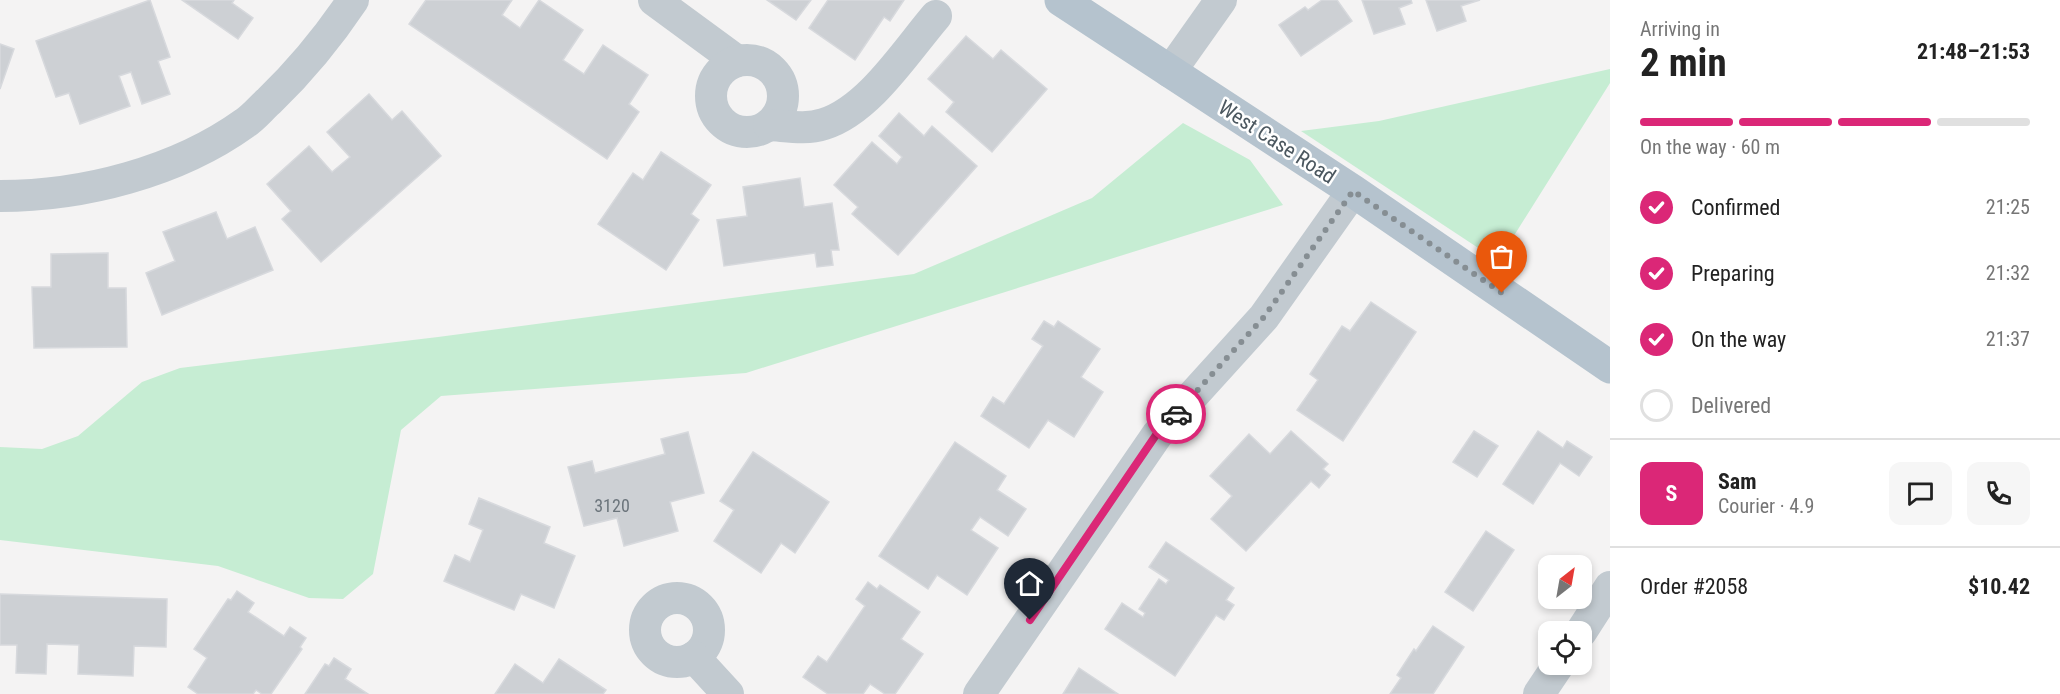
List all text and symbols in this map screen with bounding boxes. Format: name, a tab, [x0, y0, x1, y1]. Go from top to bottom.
text: Arriving in	[1640, 17, 1720, 41]
text: 21:48–21:53	[1917, 39, 2030, 64]
text: 2 min	[1640, 40, 1727, 86]
street label: West Case Road	[1214, 95, 1340, 189]
text: On the way · 60 m	[1640, 135, 1780, 159]
icon: check	[1640, 191, 1673, 224]
text: Confirmed	[1691, 195, 1780, 220]
text: 21:25	[1986, 195, 2030, 219]
pin	[1476, 231, 1527, 293]
icon: bag	[1485, 240, 1518, 273]
icon: check	[1640, 257, 1673, 290]
text: Preparing	[1691, 261, 1775, 286]
text: 21:32	[1986, 261, 2030, 285]
icon: check	[1640, 323, 1673, 356]
text: On the way	[1691, 327, 1786, 352]
text: 21:37	[1986, 327, 2030, 351]
courier	[1146, 384, 1206, 444]
text: Delivered	[1691, 393, 1771, 418]
icon: car	[1160, 398, 1193, 431]
button: chat	[1889, 462, 1952, 525]
button: phone	[1967, 462, 2030, 525]
text: Sam	[1718, 469, 1757, 494]
text: S	[1666, 481, 1677, 506]
text: Courier · 4.9	[1718, 494, 1814, 518]
house number: 3120	[594, 495, 630, 516]
north arrow	[1538, 555, 1592, 609]
map controls	[1538, 555, 1592, 675]
pin	[1004, 558, 1055, 620]
icon: home	[1013, 567, 1046, 600]
text: Order #2058	[1640, 574, 1748, 599]
text: $10.42	[1968, 574, 2030, 599]
button: locate	[1538, 621, 1592, 675]

